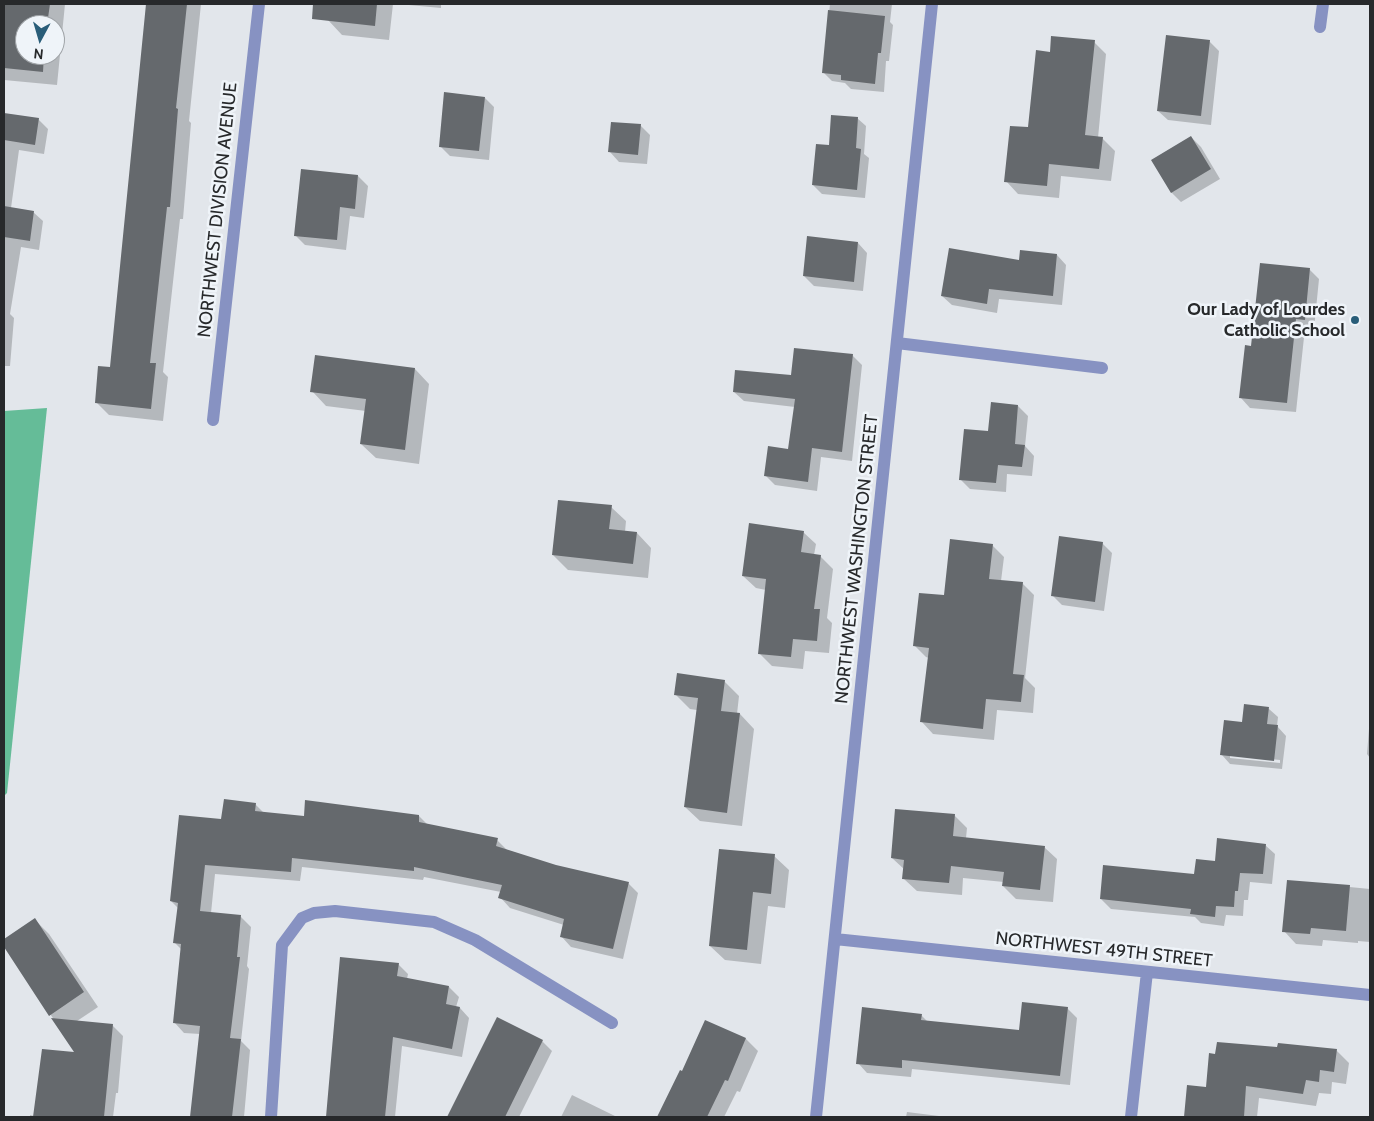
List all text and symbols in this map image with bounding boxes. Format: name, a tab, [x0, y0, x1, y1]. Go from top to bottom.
north arrow	[15, 15, 65, 65]
text: N	[33, 44, 44, 63]
street label: NORTHWEST DIVISION AVENUE	[194, 81, 242, 339]
place label: Our Lady of Lourdes Catholic School	[1187, 299, 1345, 342]
marker: Our Lady of Lourdes Catholic School	[1349, 314, 1361, 326]
street label: NORTHWEST WASHINGTON STREET	[831, 413, 883, 705]
street label: NORTHWEST 49TH STREET	[994, 928, 1214, 972]

